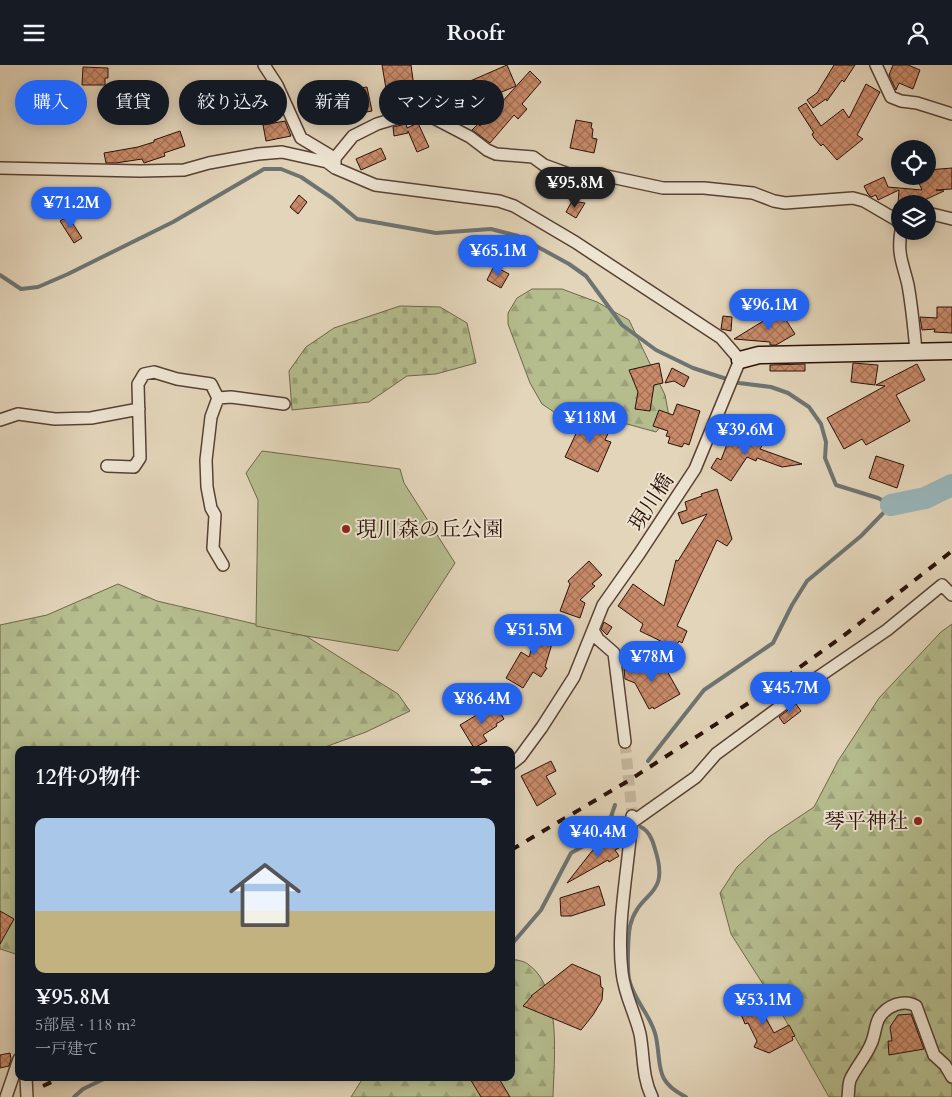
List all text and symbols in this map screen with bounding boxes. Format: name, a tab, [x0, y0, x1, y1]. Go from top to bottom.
text: Roofr	[447, 18, 505, 48]
icon: menu	[20, 19, 48, 47]
icon: person	[904, 19, 932, 47]
chip: 購入	[15, 80, 87, 125]
chip: 賃貸	[97, 80, 169, 125]
chip: 絞り込み	[179, 80, 287, 125]
chip: 新着	[297, 80, 369, 125]
chip: マンション	[379, 80, 504, 125]
map controls	[891, 140, 936, 240]
button: locate	[891, 140, 936, 185]
pin: ¥95.8M	[534, 167, 616, 209]
text: ¥95.8M	[546, 172, 604, 194]
pin: ¥71.2M	[30, 186, 112, 229]
text: ¥71.2M	[42, 192, 100, 214]
button: layers	[891, 195, 936, 240]
pin: ¥65.1M	[457, 235, 539, 277]
text: ¥65.1M	[469, 240, 527, 262]
pin: ¥96.1M	[728, 289, 810, 331]
text: ¥96.1M	[740, 294, 798, 316]
pin: ¥118M	[555, 401, 625, 444]
text: ¥118M	[564, 407, 616, 429]
pin: ¥39.6M	[704, 413, 786, 456]
text: ¥39.6M	[716, 419, 774, 441]
street label: 現川橋	[622, 468, 681, 537]
place label: 現川森の丘公園	[356, 515, 503, 544]
marker: 現川森の丘公園	[340, 523, 352, 535]
pin: ¥51.5M	[493, 613, 575, 656]
text: ¥51.5M	[505, 619, 563, 641]
pin: ¥78M	[622, 641, 682, 683]
text: ¥78M	[630, 646, 674, 668]
pin: ¥45.7M	[749, 671, 831, 714]
text: ¥45.7M	[761, 677, 819, 699]
pin: ¥86.4M	[441, 683, 523, 725]
text: ¥86.4M	[453, 688, 511, 710]
icon: filters	[467, 762, 495, 790]
text: 12件の物件	[35, 763, 141, 792]
place label: 琴平神社	[824, 807, 908, 836]
pin: ¥40.4M	[557, 815, 639, 858]
marker: 琴平神社	[912, 815, 924, 827]
text: ¥40.4M	[569, 821, 627, 843]
icon: home	[220, 850, 310, 940]
text: ¥95.8M	[35, 983, 111, 1012]
pin: ¥53.1M	[722, 983, 804, 1026]
text: ¥53.1M	[734, 989, 792, 1011]
text: 5部屋 · 118 m²	[35, 1014, 136, 1036]
text: 一戸建て	[35, 1038, 99, 1060]

